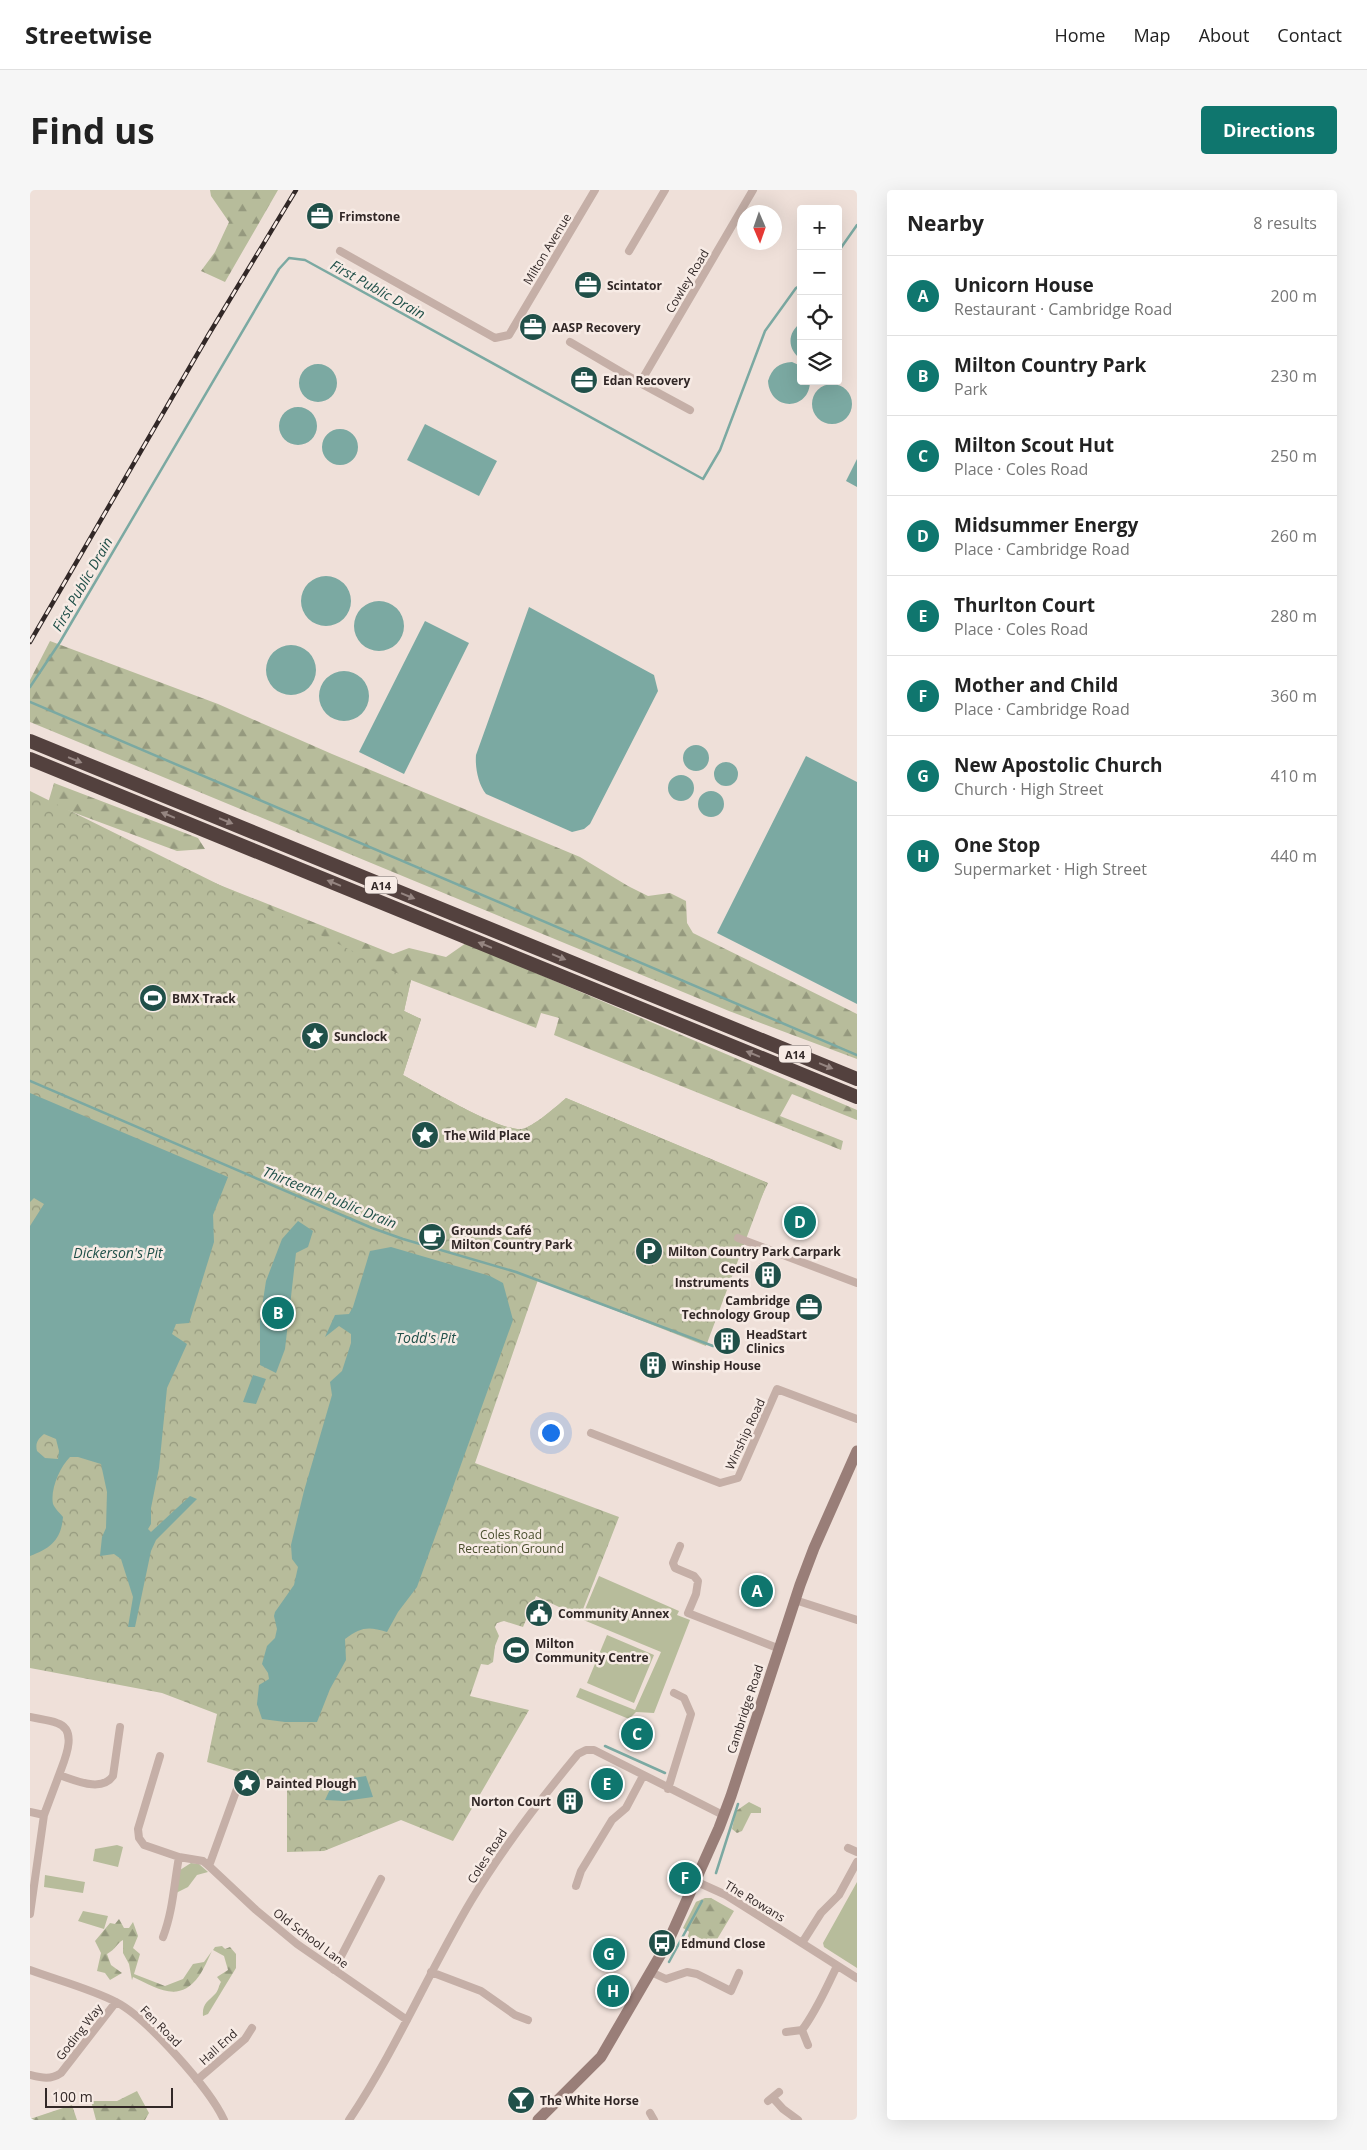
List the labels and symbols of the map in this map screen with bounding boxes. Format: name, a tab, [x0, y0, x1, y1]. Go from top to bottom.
office icon: Frimstone	[305, 201, 335, 231]
north arrow	[737, 205, 782, 250]
place label: Frimstone	[339, 208, 400, 225]
street label: Milton Avenue	[519, 210, 575, 288]
street label: Cowley Road	[661, 246, 713, 316]
water label: First Public Drain	[327, 255, 429, 323]
office icon: Scintator	[573, 270, 603, 300]
place label: Scintator	[607, 277, 662, 294]
office icon: AASP Recovery	[518, 312, 548, 342]
place label: AASP Recovery	[552, 319, 641, 336]
office icon: Edan Recovery	[569, 365, 599, 395]
place label: Edan Recovery	[603, 372, 691, 389]
water label: First Public Drain	[47, 534, 117, 634]
one-way arrow	[68, 756, 82, 764]
one-way arrow	[160, 811, 175, 819]
one-way arrow	[218, 818, 233, 826]
road number: A14	[365, 876, 397, 894]
one-way arrow	[327, 879, 342, 887]
one-way arrow	[401, 892, 416, 900]
one-way arrow	[478, 940, 492, 948]
one-way arrow	[552, 954, 566, 962]
sports icon: BMX Track	[138, 983, 168, 1013]
place label: BMX Track	[172, 990, 236, 1007]
place icon: Sunclock	[300, 1021, 330, 1051]
place label: Sunclock	[334, 1028, 388, 1045]
road number: A14	[779, 1046, 811, 1062]
one-way arrow	[745, 1050, 760, 1057]
one-way arrow	[819, 1063, 833, 1071]
place icon: The Wild Place	[410, 1120, 440, 1150]
place label: The Wild Place	[444, 1127, 530, 1144]
water label: Thirteenth Public Drain	[260, 1161, 400, 1233]
pin: D	[784, 1203, 816, 1241]
cafe icon: Grounds Café Milton Country Park	[417, 1222, 447, 1252]
place label: Grounds Café Milton Country Park	[451, 1222, 573, 1253]
parking icon: Milton Country Park Carpark	[634, 1236, 664, 1266]
water label: Dickerson's Pit	[73, 1243, 164, 1262]
place label: Milton Country Park Carpark	[668, 1243, 841, 1260]
place label: Cecil Instruments	[675, 1260, 749, 1291]
building icon: Cecil Instruments	[753, 1260, 783, 1290]
place label: Cambridge Technology Group	[682, 1292, 790, 1323]
office icon: Cambridge Technology Group	[794, 1292, 824, 1322]
pin: B	[262, 1294, 294, 1332]
building icon: HeadStart Clinics	[712, 1326, 742, 1356]
place label: HeadStart Clinics	[746, 1326, 807, 1357]
water label: Todd's Pit	[396, 1328, 457, 1347]
building icon: Winship House	[638, 1350, 668, 1380]
place label: Winship House	[672, 1357, 761, 1374]
street label: Winship Road	[721, 1396, 769, 1472]
your location	[538, 1420, 564, 1446]
park label: Coles Road Recreation Ground	[458, 1526, 564, 1557]
pin: A	[741, 1572, 773, 1610]
public building icon: Community Annex	[524, 1598, 554, 1628]
place label: Community Annex	[558, 1605, 669, 1622]
sports icon: Milton Community Centre	[501, 1635, 531, 1665]
place label: Milton Community Centre	[535, 1635, 649, 1666]
street label: Cambridge Road	[723, 1662, 767, 1756]
pin: C	[621, 1715, 653, 1753]
pin: E	[591, 1765, 623, 1803]
place icon: Painted Plough	[232, 1768, 262, 1798]
place label: Painted Plough	[266, 1775, 357, 1792]
building icon: Norton Court	[555, 1786, 585, 1816]
place label: Norton Court	[471, 1793, 551, 1810]
street label: Coles Road	[463, 1825, 511, 1887]
pin: F	[669, 1859, 701, 1897]
street label: The Rowans	[722, 1876, 789, 1926]
street label: Old School Lane	[270, 1904, 352, 1972]
bus stop icon: Edmund Close	[647, 1928, 677, 1958]
pin: G	[593, 1935, 625, 1973]
place label: Edmund Close	[681, 1935, 765, 1952]
pin: H	[597, 1972, 629, 2010]
street label: Goding Way	[52, 2000, 107, 2064]
street label: Fen Road	[137, 2002, 185, 2050]
street label: Hall End	[195, 2025, 241, 2069]
scale bar	[45, 2085, 172, 2108]
bar icon: The White Horse	[506, 2085, 536, 2115]
place label: The White Horse	[540, 2092, 639, 2109]

